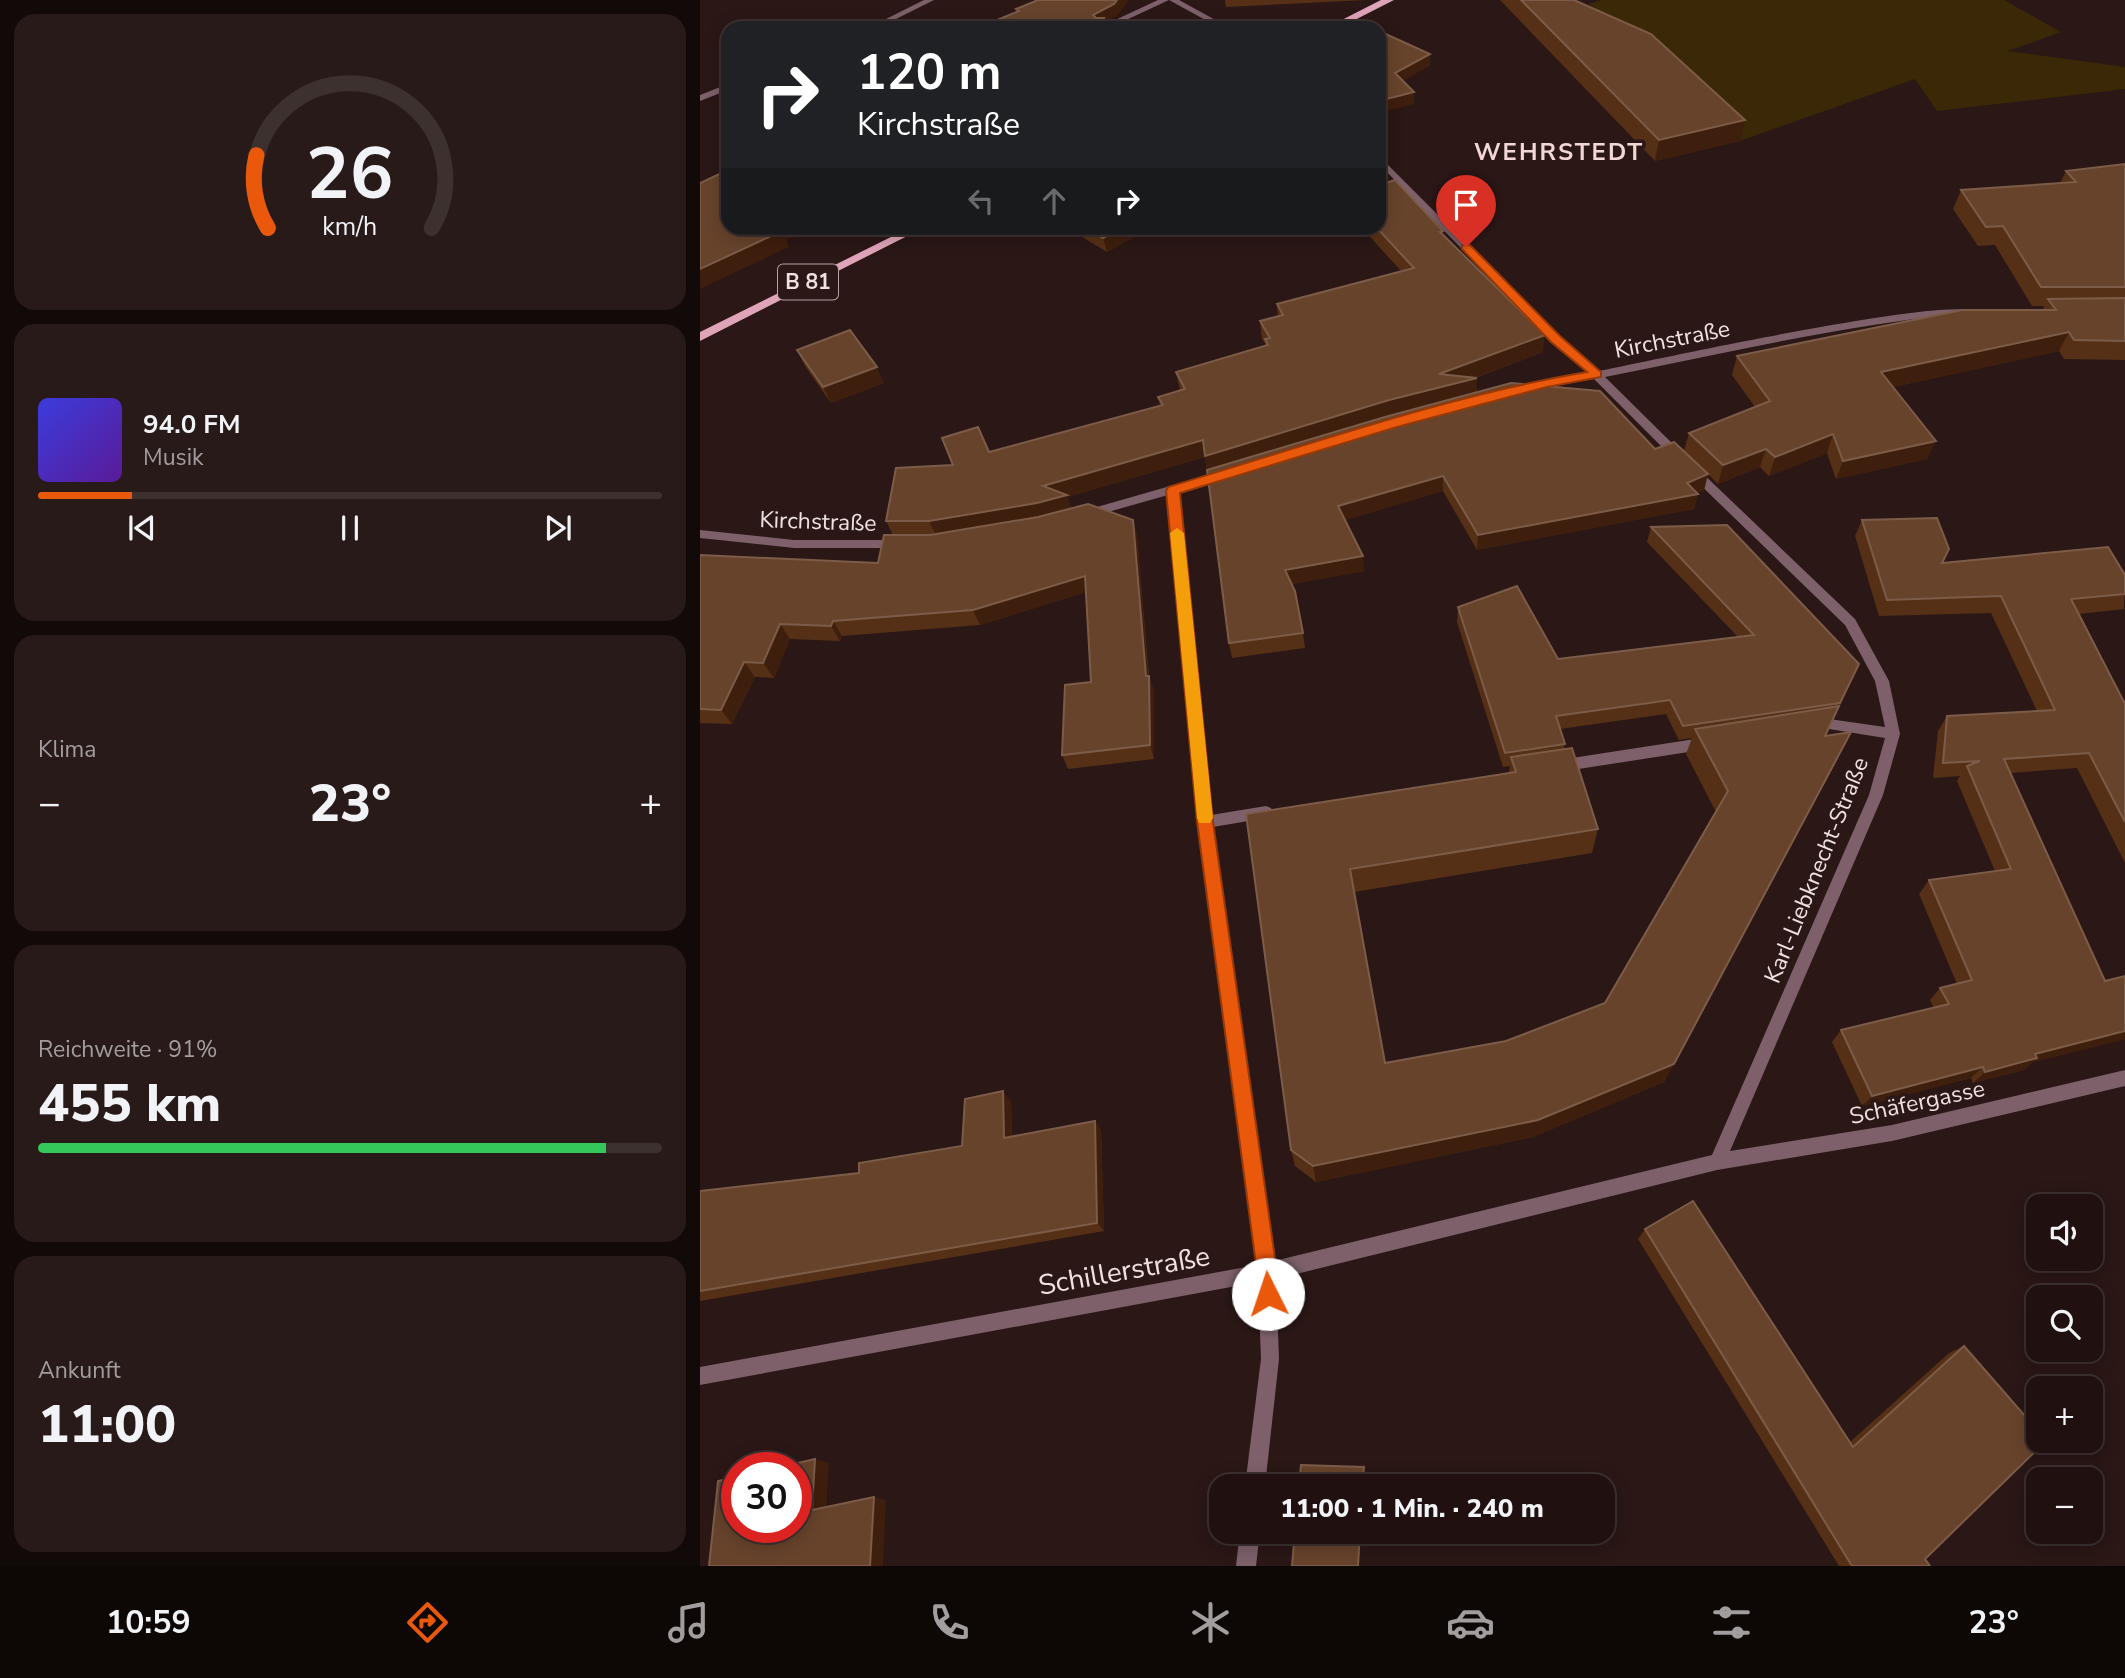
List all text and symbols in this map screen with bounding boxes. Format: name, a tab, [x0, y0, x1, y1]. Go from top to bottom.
text: 120 m	[857, 39, 1001, 106]
icon: right	[742, 49, 833, 140]
text: Kirchstraße	[857, 103, 1020, 146]
text: 26	[306, 125, 394, 225]
district label: WEHRSTEDT	[1474, 136, 1644, 168]
pin	[1436, 175, 1496, 247]
icon: left	[962, 182, 1000, 220]
icon: ahead	[1035, 182, 1073, 220]
icon: right	[1108, 182, 1146, 220]
icon: arrive	[1447, 186, 1485, 224]
text: km/h	[322, 210, 378, 244]
road number: B 81	[778, 264, 838, 300]
street label: Kirchstraße	[1612, 313, 1733, 366]
text: 94.0 FM	[143, 407, 240, 442]
text: Musik	[143, 442, 203, 473]
street label: Kirchstraße	[759, 504, 877, 539]
icon: previous	[123, 509, 161, 547]
icon: pause	[331, 509, 369, 547]
icon: next	[539, 509, 577, 547]
text: Klima	[38, 734, 96, 765]
street label: Karl-Liebknecht-Straße	[1757, 753, 1876, 988]
text: 23°	[309, 768, 391, 839]
text: −	[38, 778, 61, 829]
text: +	[639, 778, 662, 829]
text: Reichweite · 91%	[38, 1034, 217, 1065]
text: 455 km	[38, 1068, 221, 1139]
street label: Schäfergasse	[1847, 1073, 1988, 1132]
map controls	[2026, 1194, 2103, 1544]
button: sound	[2026, 1194, 2103, 1271]
street label: Schillerstraße	[1035, 1237, 1213, 1305]
position arrow	[1231, 1257, 1305, 1331]
button: search	[2026, 1285, 2103, 1362]
text: Ankunft	[38, 1355, 120, 1386]
button: +	[2026, 1376, 2103, 1453]
text: 11:00	[38, 1389, 176, 1460]
speed limit sign: 30	[721, 1452, 812, 1543]
button: −	[2026, 1467, 2103, 1544]
text: 11:00 · 1 Min. · 240 m	[1280, 1491, 1544, 1526]
icon: directions	[403, 1598, 452, 1647]
icon: music	[664, 1598, 713, 1647]
icon: phone	[925, 1598, 974, 1647]
icon: climate	[1186, 1598, 1235, 1647]
icon: car	[1446, 1598, 1495, 1647]
icon: filters	[1707, 1598, 1756, 1647]
text: 10:59	[106, 1601, 191, 1644]
text: 23°	[1968, 1601, 2019, 1644]

